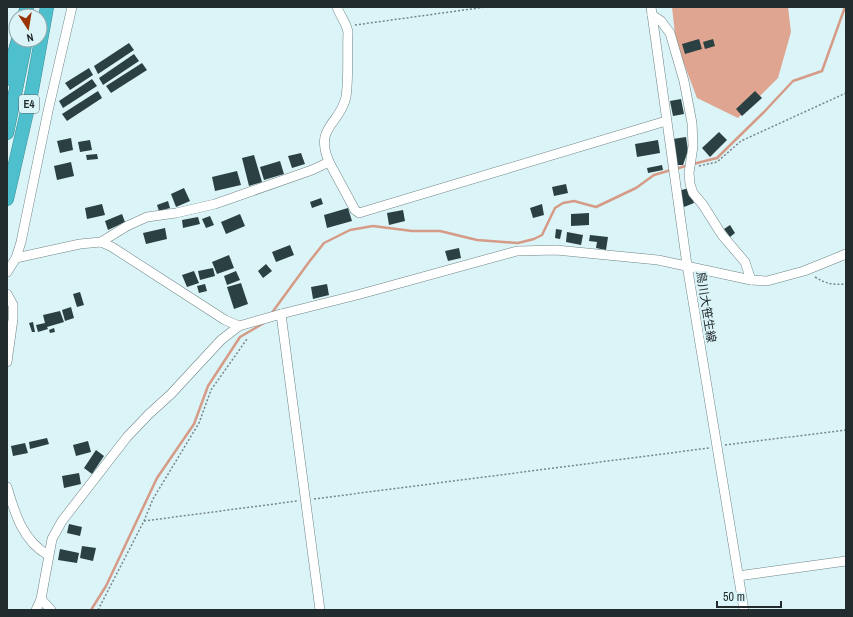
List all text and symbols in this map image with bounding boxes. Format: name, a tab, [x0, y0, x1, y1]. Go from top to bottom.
north arrow	[8, 8, 48, 48]
text: N	[25, 30, 35, 45]
road number: E4	[19, 95, 39, 113]
street label: 鳥川大笹生線	[692, 270, 720, 344]
scale bar	[717, 583, 781, 609]
text: 50 m	[723, 589, 745, 605]

